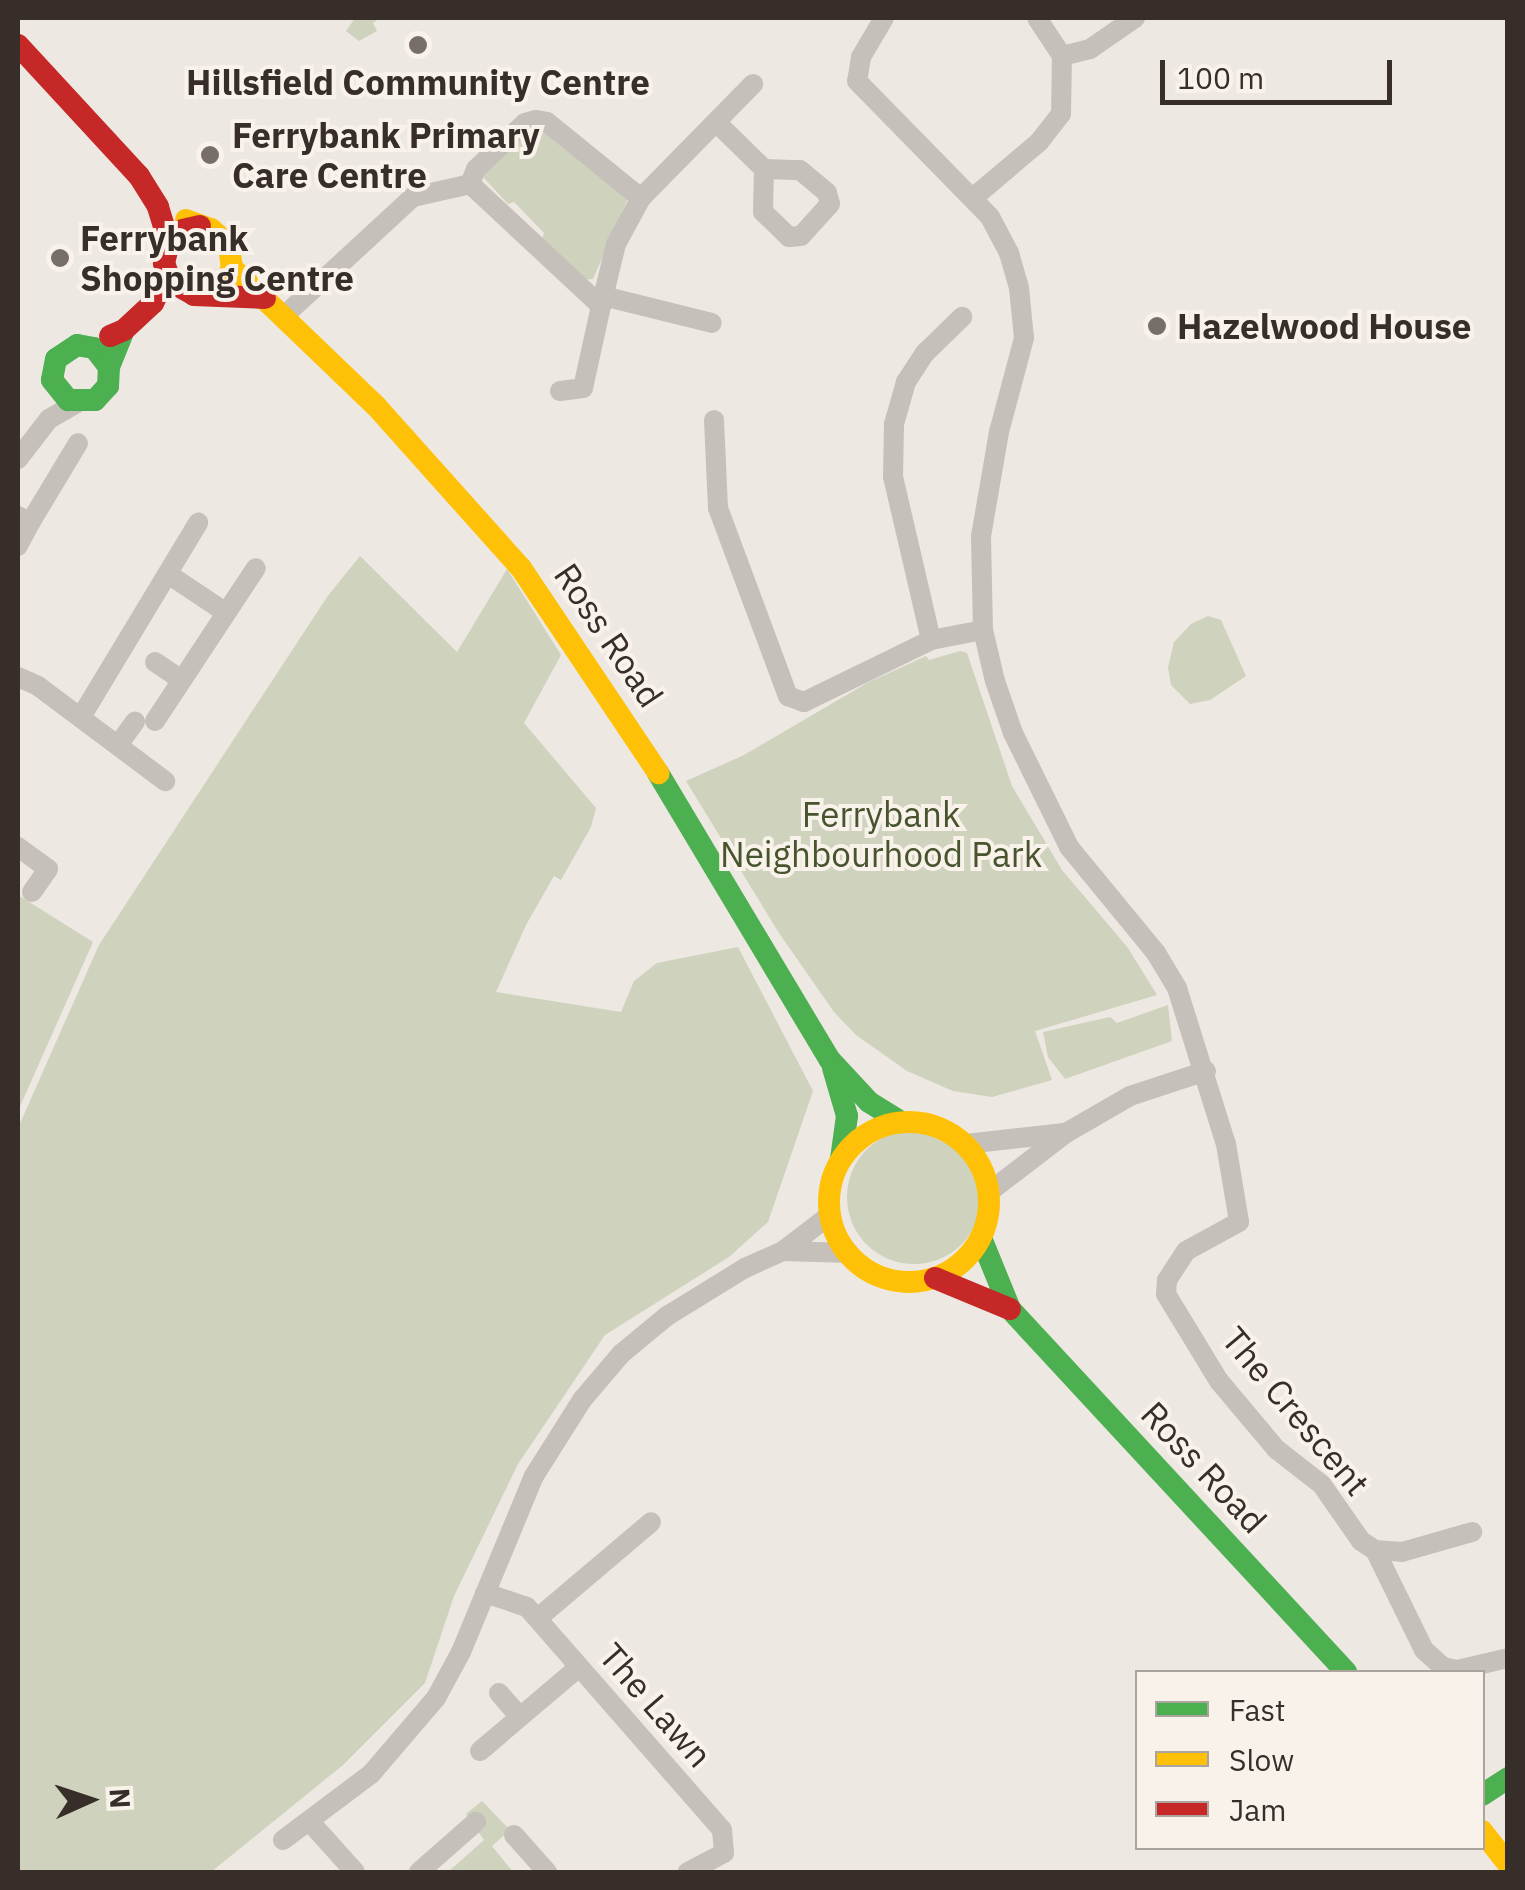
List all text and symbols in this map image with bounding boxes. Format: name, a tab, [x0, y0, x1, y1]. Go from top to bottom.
marker: Hillsfield Community Centre	[407, 34, 429, 56]
scale bar	[1165, 40, 1398, 102]
text: 100 m	[1177, 58, 1264, 97]
place label: Hillsfield Community Centre	[186, 61, 650, 103]
place label: Ferrybank Primary Care Centre	[232, 114, 540, 196]
marker: Ferrybank Primary Care Centre	[197, 142, 223, 168]
place label: Ferrybank Shopping Centre	[80, 217, 354, 299]
marker: Ferrybank Shopping Centre	[49, 247, 71, 269]
place label: Hazelwood House	[1177, 305, 1471, 347]
marker: Hazelwood House	[1146, 315, 1168, 337]
street label: Ross Road	[546, 555, 672, 715]
park label: Ferrybank Neighbourhood Park	[720, 793, 1042, 875]
street label: The Crescent	[1213, 1318, 1379, 1504]
street label: Ross Road	[1133, 1393, 1275, 1541]
street label: The Lawn	[591, 1635, 721, 1775]
legend	[1135, 1670, 1485, 1850]
text: Fast	[1229, 1690, 1286, 1729]
text: Slow	[1229, 1740, 1294, 1779]
north arrow	[40, 1750, 140, 1850]
text: N	[101, 1787, 139, 1809]
text: Jam	[1229, 1790, 1287, 1829]

